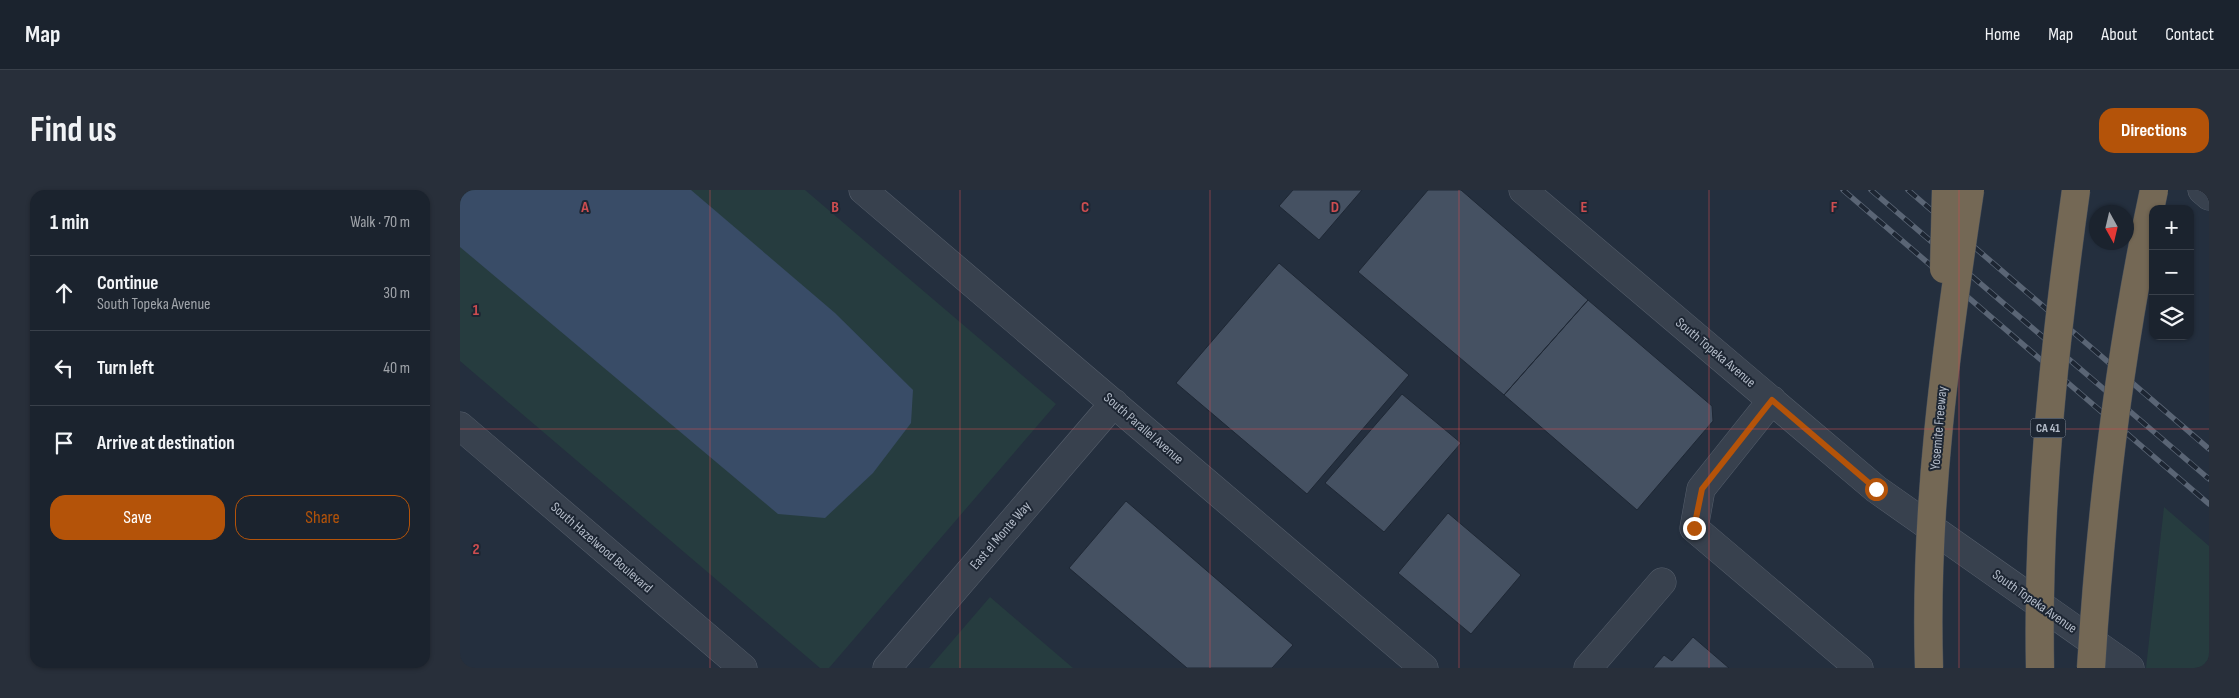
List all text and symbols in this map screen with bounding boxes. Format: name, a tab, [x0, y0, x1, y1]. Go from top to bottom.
text: Map	[25, 20, 60, 49]
text: Home	[1985, 24, 2020, 45]
text: Map	[2048, 24, 2073, 45]
text: About	[2101, 24, 2137, 45]
text: Contact	[2165, 24, 2214, 45]
button: Directions	[2099, 108, 2209, 153]
text: Find us	[30, 109, 117, 152]
text: A	[580, 198, 589, 217]
text: B	[831, 198, 839, 217]
text: C	[1081, 198, 1089, 217]
text: D	[1331, 198, 1339, 217]
text: E	[1581, 198, 1588, 217]
text: F	[1831, 198, 1838, 217]
north arrow	[2089, 205, 2134, 250]
map controls	[2149, 205, 2194, 340]
button: +	[2149, 205, 2194, 250]
text: 1 min	[50, 210, 89, 235]
text: Walk · 70 m	[350, 213, 410, 232]
button: −	[2149, 250, 2194, 295]
text: Continue	[97, 272, 158, 295]
icon: ahead	[50, 279, 78, 307]
text: 30 m	[383, 284, 410, 303]
text: South Topeka Avenue	[97, 295, 211, 314]
button: layers	[2149, 295, 2194, 340]
text: 1	[473, 301, 480, 320]
street label: South Topeka Avenue	[1672, 314, 1759, 391]
icon: left	[50, 354, 78, 382]
text: Turn left	[97, 357, 154, 380]
text: 40 m	[383, 359, 410, 378]
street label: Yosemite Freeway	[1926, 385, 1951, 471]
street label: South Parallel Avenue	[1100, 389, 1187, 468]
road number: CA 41	[2030, 418, 2066, 438]
icon: arrive	[50, 429, 78, 457]
text: Arrive at destination	[97, 432, 235, 455]
route start	[1865, 478, 1888, 501]
button: Save	[50, 495, 225, 540]
button: Share	[235, 495, 410, 540]
street label: East el Monte Way	[966, 497, 1035, 573]
street label: South Hazelwood Boulevard	[547, 498, 656, 596]
route end	[1683, 517, 1706, 540]
text: 2	[472, 540, 480, 559]
street label: South Topeka Avenue	[1989, 566, 2080, 637]

